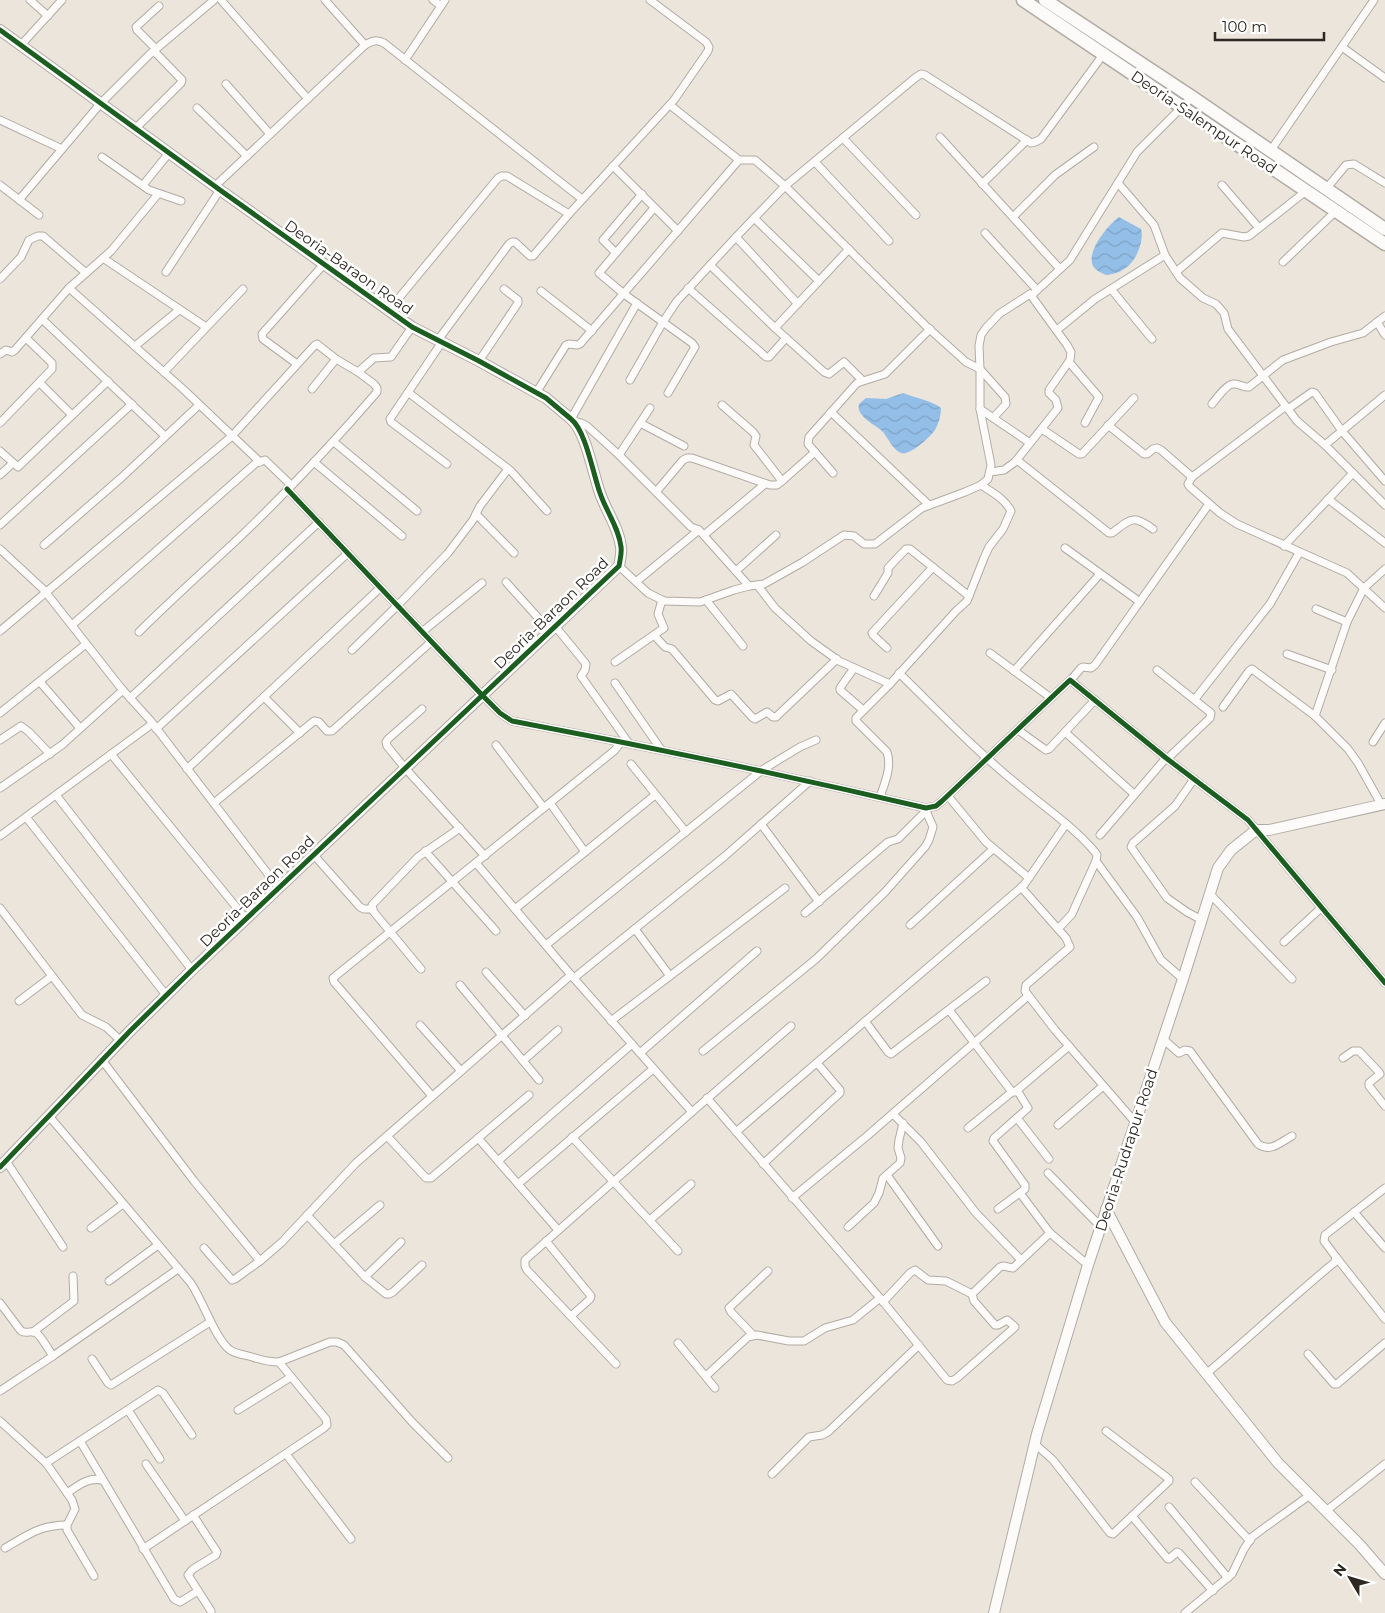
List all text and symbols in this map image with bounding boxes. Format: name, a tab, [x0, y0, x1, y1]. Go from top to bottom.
scale bar	[1215, 10, 1324, 42]
text: 100 m	[1222, 17, 1267, 36]
street label: Deoria-Salempur Road	[1128, 66, 1280, 178]
street label: Deoria-Baraon Road	[281, 215, 417, 319]
street label: Deoria-Baraon Road	[490, 553, 612, 673]
street label: Deoria-Baraon Road	[196, 831, 318, 951]
street label: Deoria-Rudrapur Road	[1091, 1066, 1161, 1234]
north arrow	[1325, 1553, 1375, 1603]
text: N	[1329, 1560, 1350, 1580]

